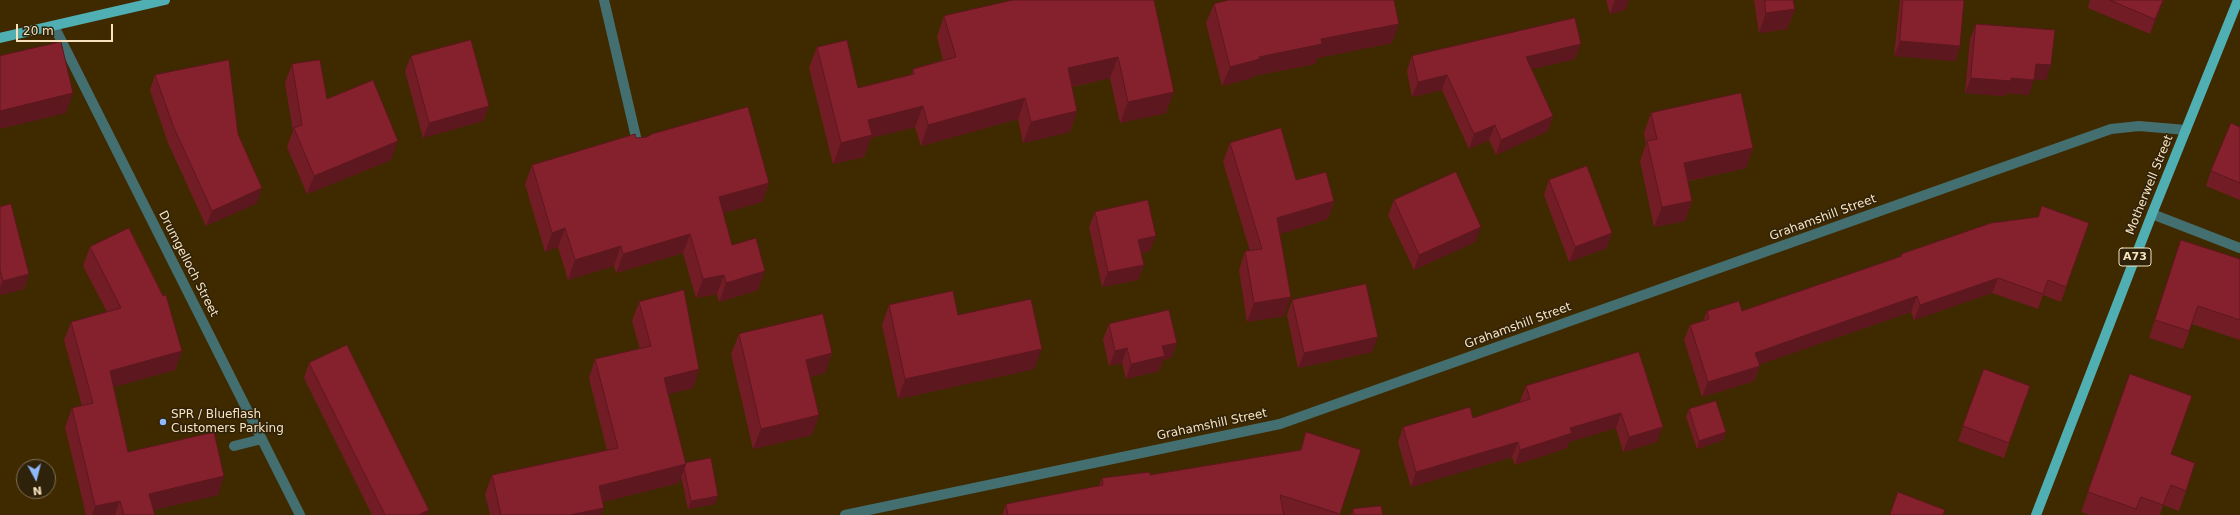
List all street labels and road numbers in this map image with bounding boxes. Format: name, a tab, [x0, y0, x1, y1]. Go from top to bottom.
street label: Motherwell Street	[2123, 133, 2177, 237]
street label: Grahamshill Street	[1768, 192, 1878, 244]
street label: Drumgelloch Street	[155, 209, 221, 319]
road number: A73	[2119, 248, 2151, 266]
street label: Grahamshill Street	[1463, 300, 1573, 352]
street label: Grahamshill Street	[1156, 406, 1268, 444]

